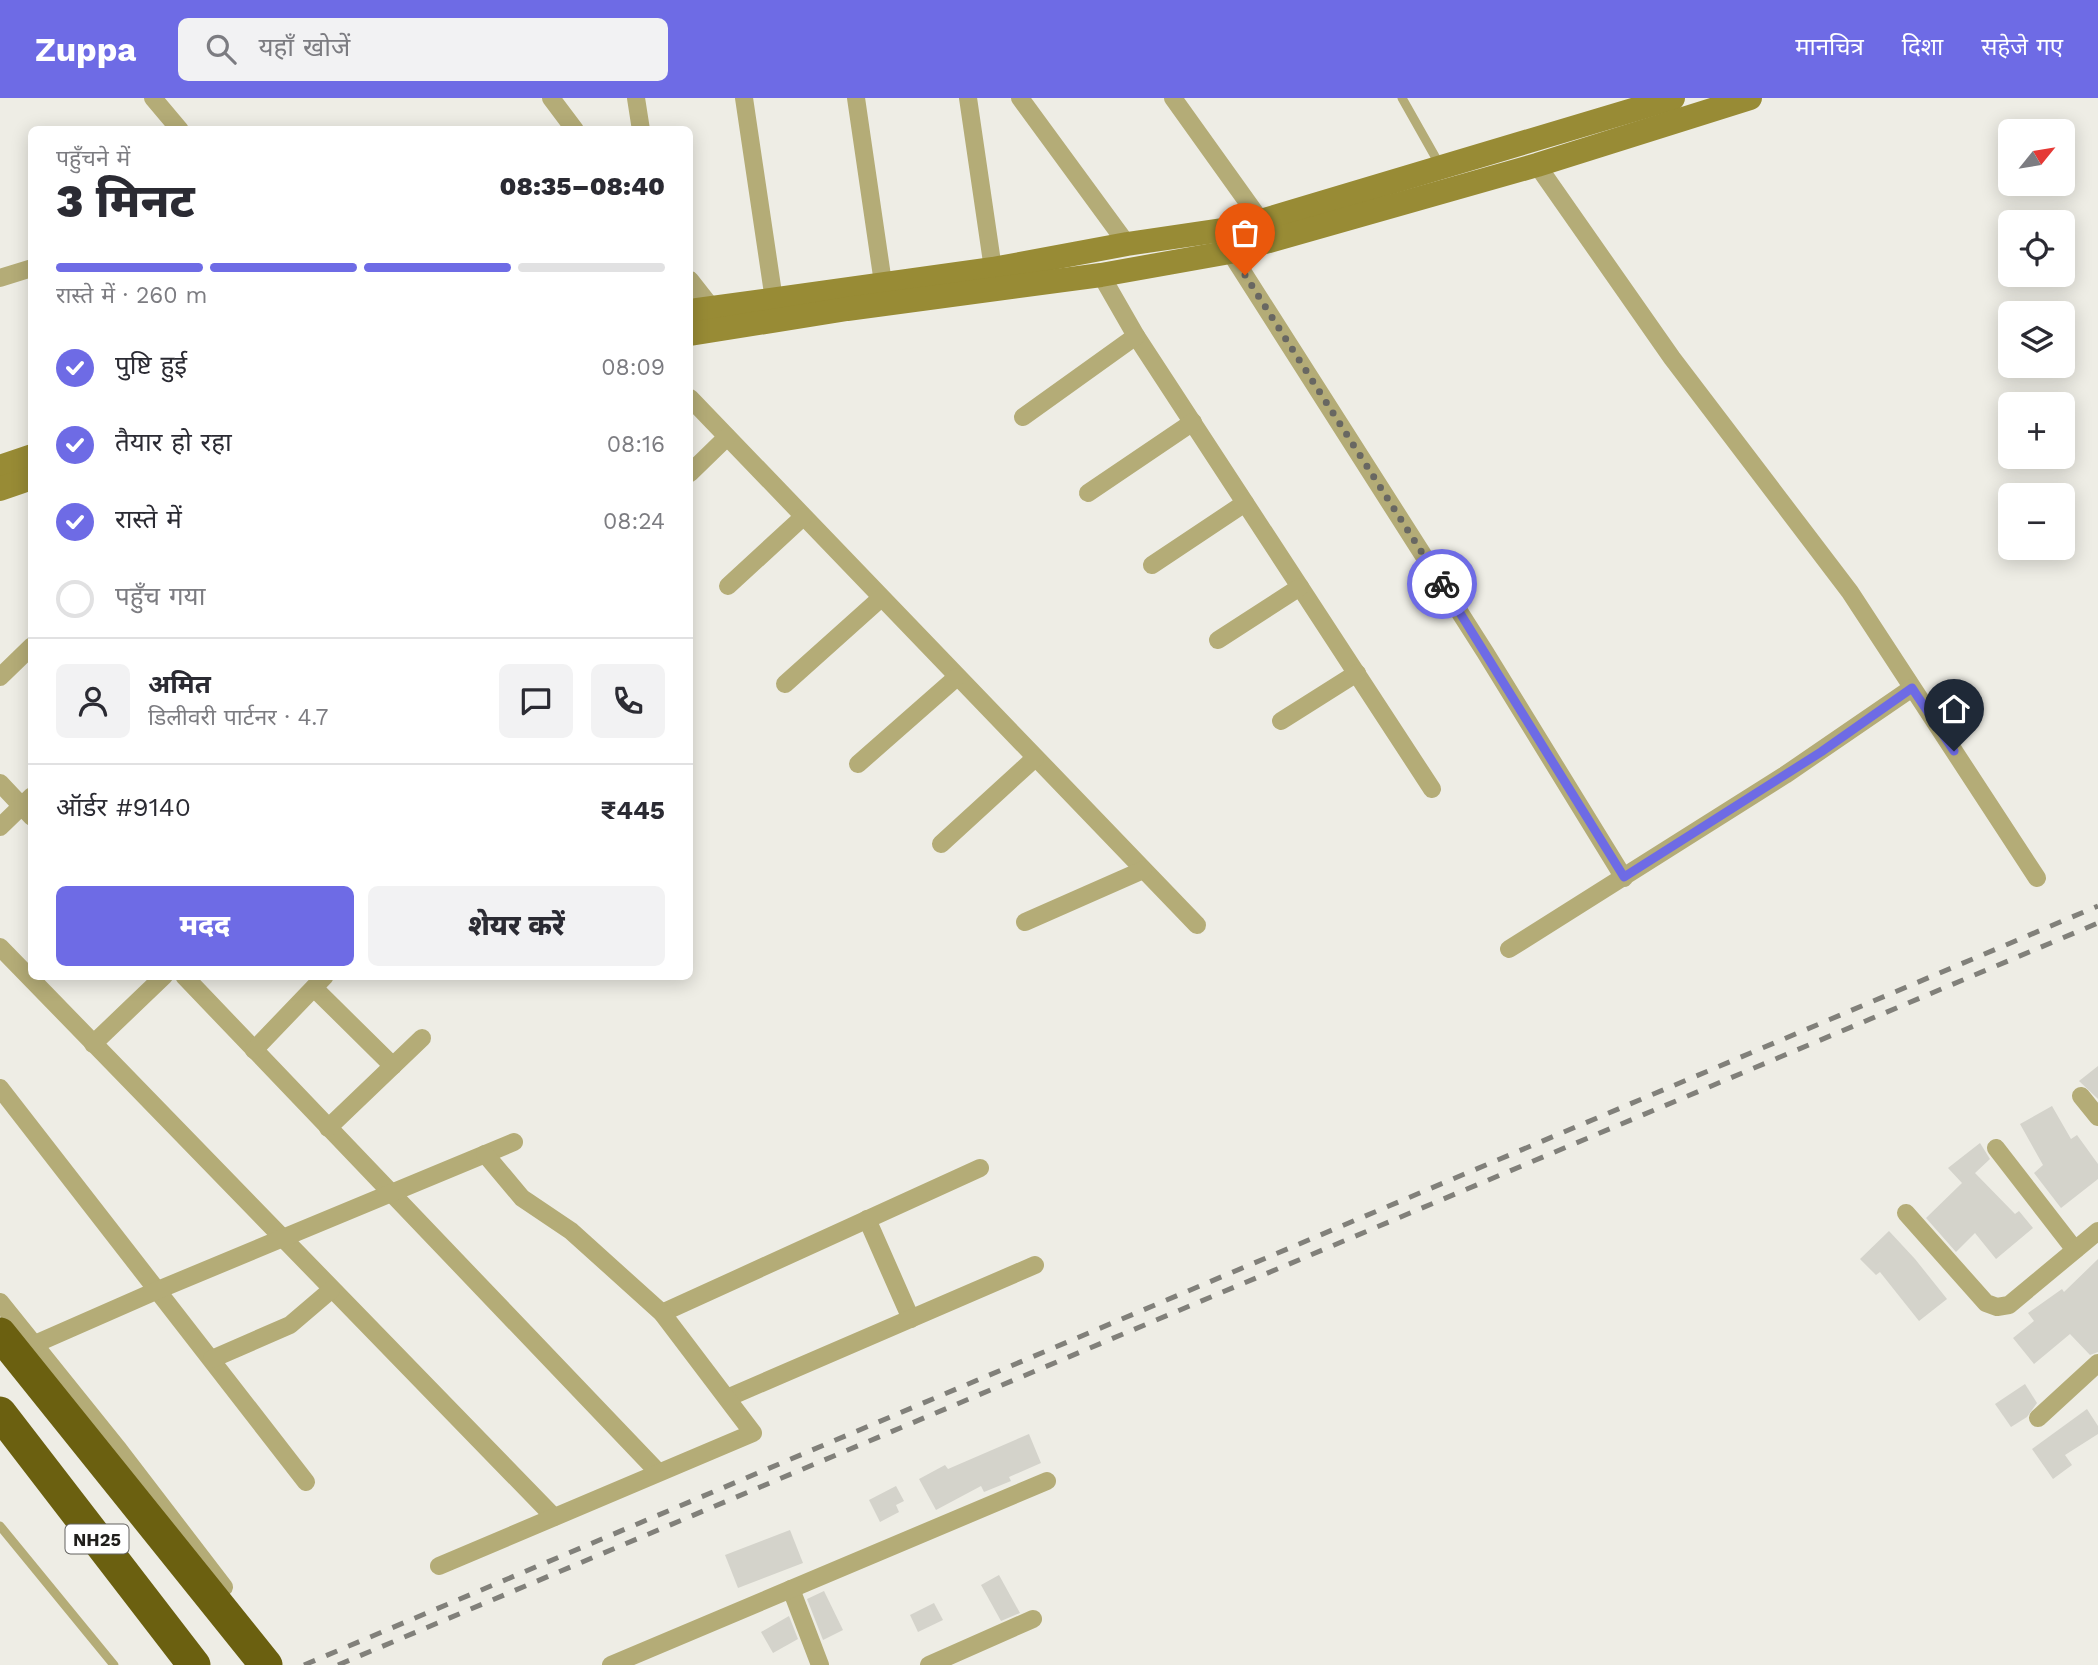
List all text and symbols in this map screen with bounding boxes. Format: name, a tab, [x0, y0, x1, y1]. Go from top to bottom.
search box	[178, 18, 668, 81]
text: Zuppa	[35, 30, 136, 69]
icon: search	[202, 30, 240, 68]
text: यहाँ खोजें	[258, 32, 350, 62]
text: मानचित्र	[1795, 33, 1864, 61]
text: दिशा	[1902, 33, 1943, 61]
text: सहेजे गए	[1981, 33, 2063, 61]
north arrow	[1998, 119, 2076, 196]
map controls	[1998, 119, 2075, 560]
text: पहुँचने में	[56, 145, 130, 172]
text: 08:35–08:40	[500, 171, 665, 201]
text: 3 मिनट	[56, 174, 195, 228]
pin	[1215, 203, 1275, 275]
button: locate	[1998, 210, 2075, 287]
icon: bag	[1226, 214, 1264, 252]
text: रास्ते में · 260 m	[56, 282, 207, 309]
button: layers	[1998, 301, 2075, 378]
icon: check	[56, 349, 94, 387]
text: पुष्टि हुई	[115, 350, 187, 380]
text: 08:09	[601, 354, 665, 381]
button: +	[1998, 392, 2075, 469]
icon: check	[56, 426, 94, 464]
text: तैयार हो रहा	[115, 427, 232, 457]
text: 08:16	[607, 431, 665, 458]
button: −	[1998, 483, 2075, 560]
icon: check	[56, 503, 94, 541]
text: रास्ते में	[115, 504, 182, 534]
text: 08:24	[603, 508, 665, 535]
courier	[1407, 549, 1477, 619]
icon: bike	[1423, 565, 1461, 603]
text: पहुँच गया	[115, 581, 205, 611]
button: person	[56, 664, 130, 738]
button: chat	[499, 664, 573, 738]
button: phone	[591, 664, 665, 738]
text: अमित	[148, 669, 211, 699]
pin	[1924, 679, 1984, 751]
icon: home	[1935, 690, 1973, 728]
text: डिलीवरी पार्टनर · 4.7	[148, 704, 328, 731]
text: ऑर्डर #9140	[56, 792, 191, 822]
text: ₹445	[601, 795, 665, 825]
button: मदद	[56, 886, 354, 966]
button: शेयर करें	[368, 886, 665, 966]
road number: NH25	[66, 1524, 128, 1554]

